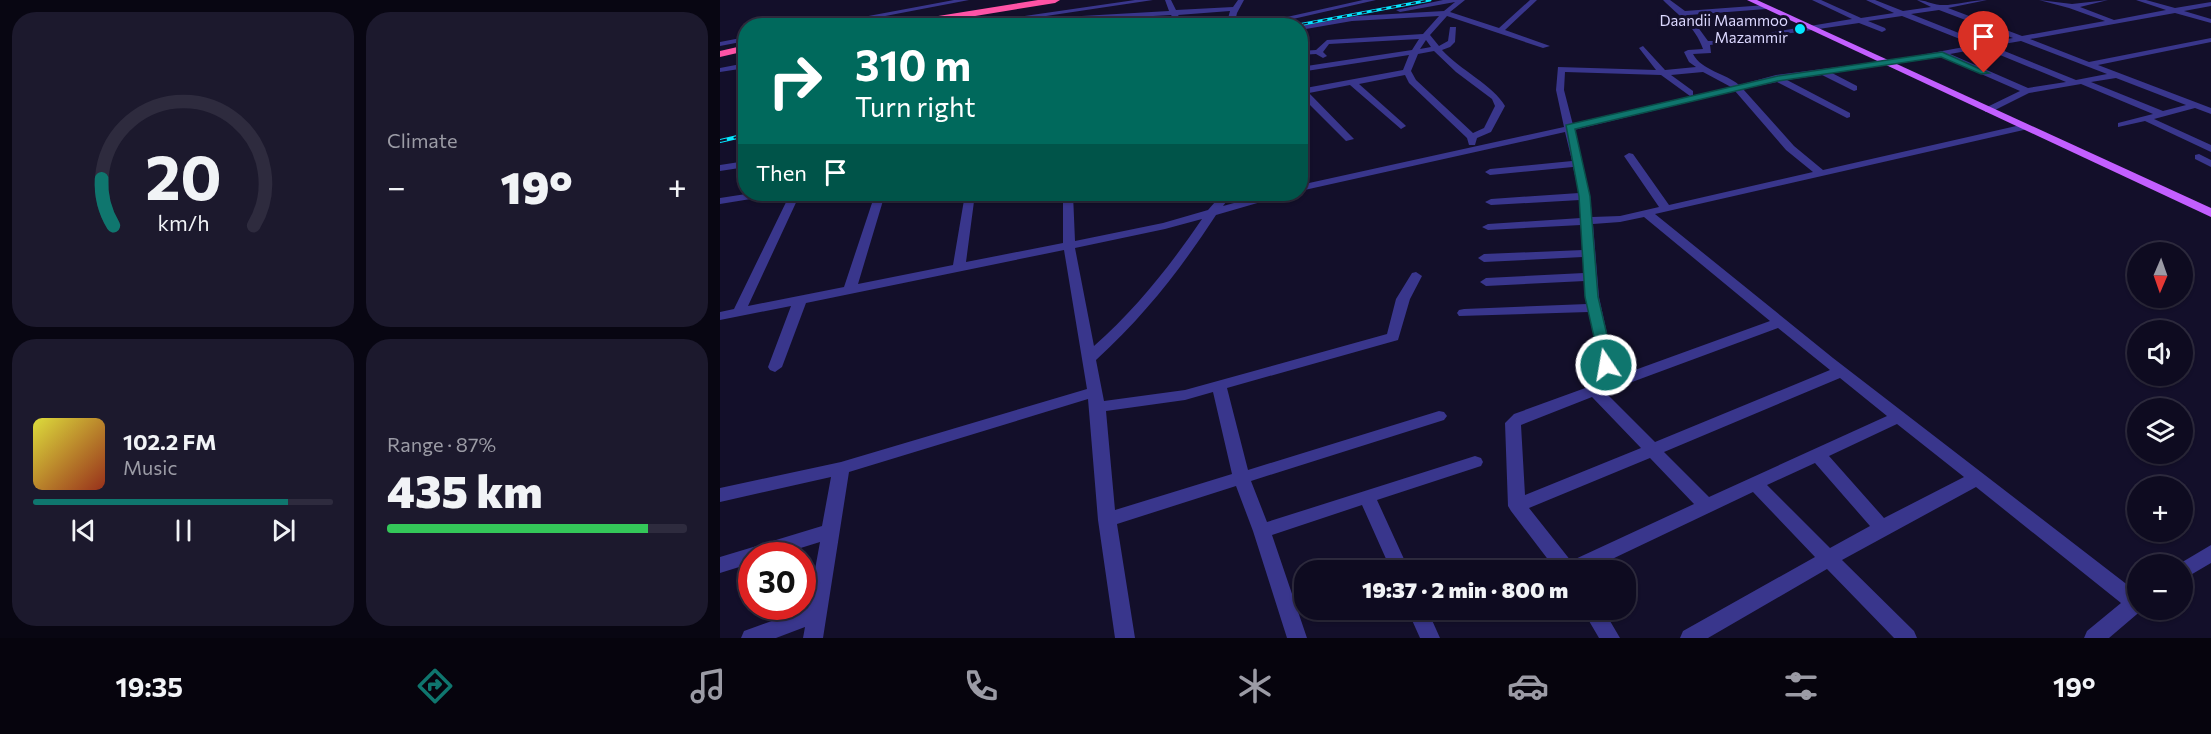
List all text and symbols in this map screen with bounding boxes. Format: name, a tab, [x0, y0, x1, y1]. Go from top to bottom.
place label: Daandii Maammoo Mazammir	[1659, 11, 1788, 46]
pin	[1958, 11, 2009, 73]
icon: arrive	[1967, 20, 2000, 53]
marker: Daandii Maammoo Mazammir	[1793, 22, 1807, 36]
text: 310 m	[855, 38, 971, 90]
icon: right	[756, 42, 834, 120]
text: Turn right	[855, 90, 975, 123]
text: Climate	[387, 128, 457, 152]
text: 20	[145, 137, 221, 213]
icon: arrive	[819, 156, 852, 189]
text: 19°	[501, 158, 573, 213]
text: Then	[756, 159, 807, 186]
text: −	[387, 165, 406, 206]
text: +	[668, 165, 687, 206]
text: km/h	[157, 210, 209, 236]
north arrow	[2127, 242, 2193, 308]
map controls	[2127, 242, 2193, 620]
button: sound	[2127, 320, 2193, 386]
position arrow	[1574, 333, 1638, 397]
button: layers	[2127, 398, 2193, 464]
text: 102.2 FM	[123, 428, 216, 455]
text: Range · 87%	[387, 432, 496, 456]
text: Music	[123, 455, 177, 479]
text: 435 km	[387, 462, 542, 517]
button: +	[2127, 476, 2193, 542]
icon: previous	[67, 514, 100, 547]
icon: pause	[167, 514, 200, 547]
icon: next	[267, 514, 300, 547]
speed limit sign: 30	[738, 542, 816, 620]
button: −	[2127, 554, 2193, 620]
text: 19:37 · 2 min · 800 m	[1362, 576, 1568, 603]
icon: directions	[414, 665, 456, 707]
icon: music	[687, 665, 729, 707]
icon: phone	[960, 665, 1002, 707]
icon: climate	[1234, 665, 1276, 707]
icon: car	[1507, 665, 1549, 707]
icon: filters	[1780, 665, 1822, 707]
text: 19:35	[116, 670, 183, 703]
text: 19°	[2053, 670, 2095, 703]

